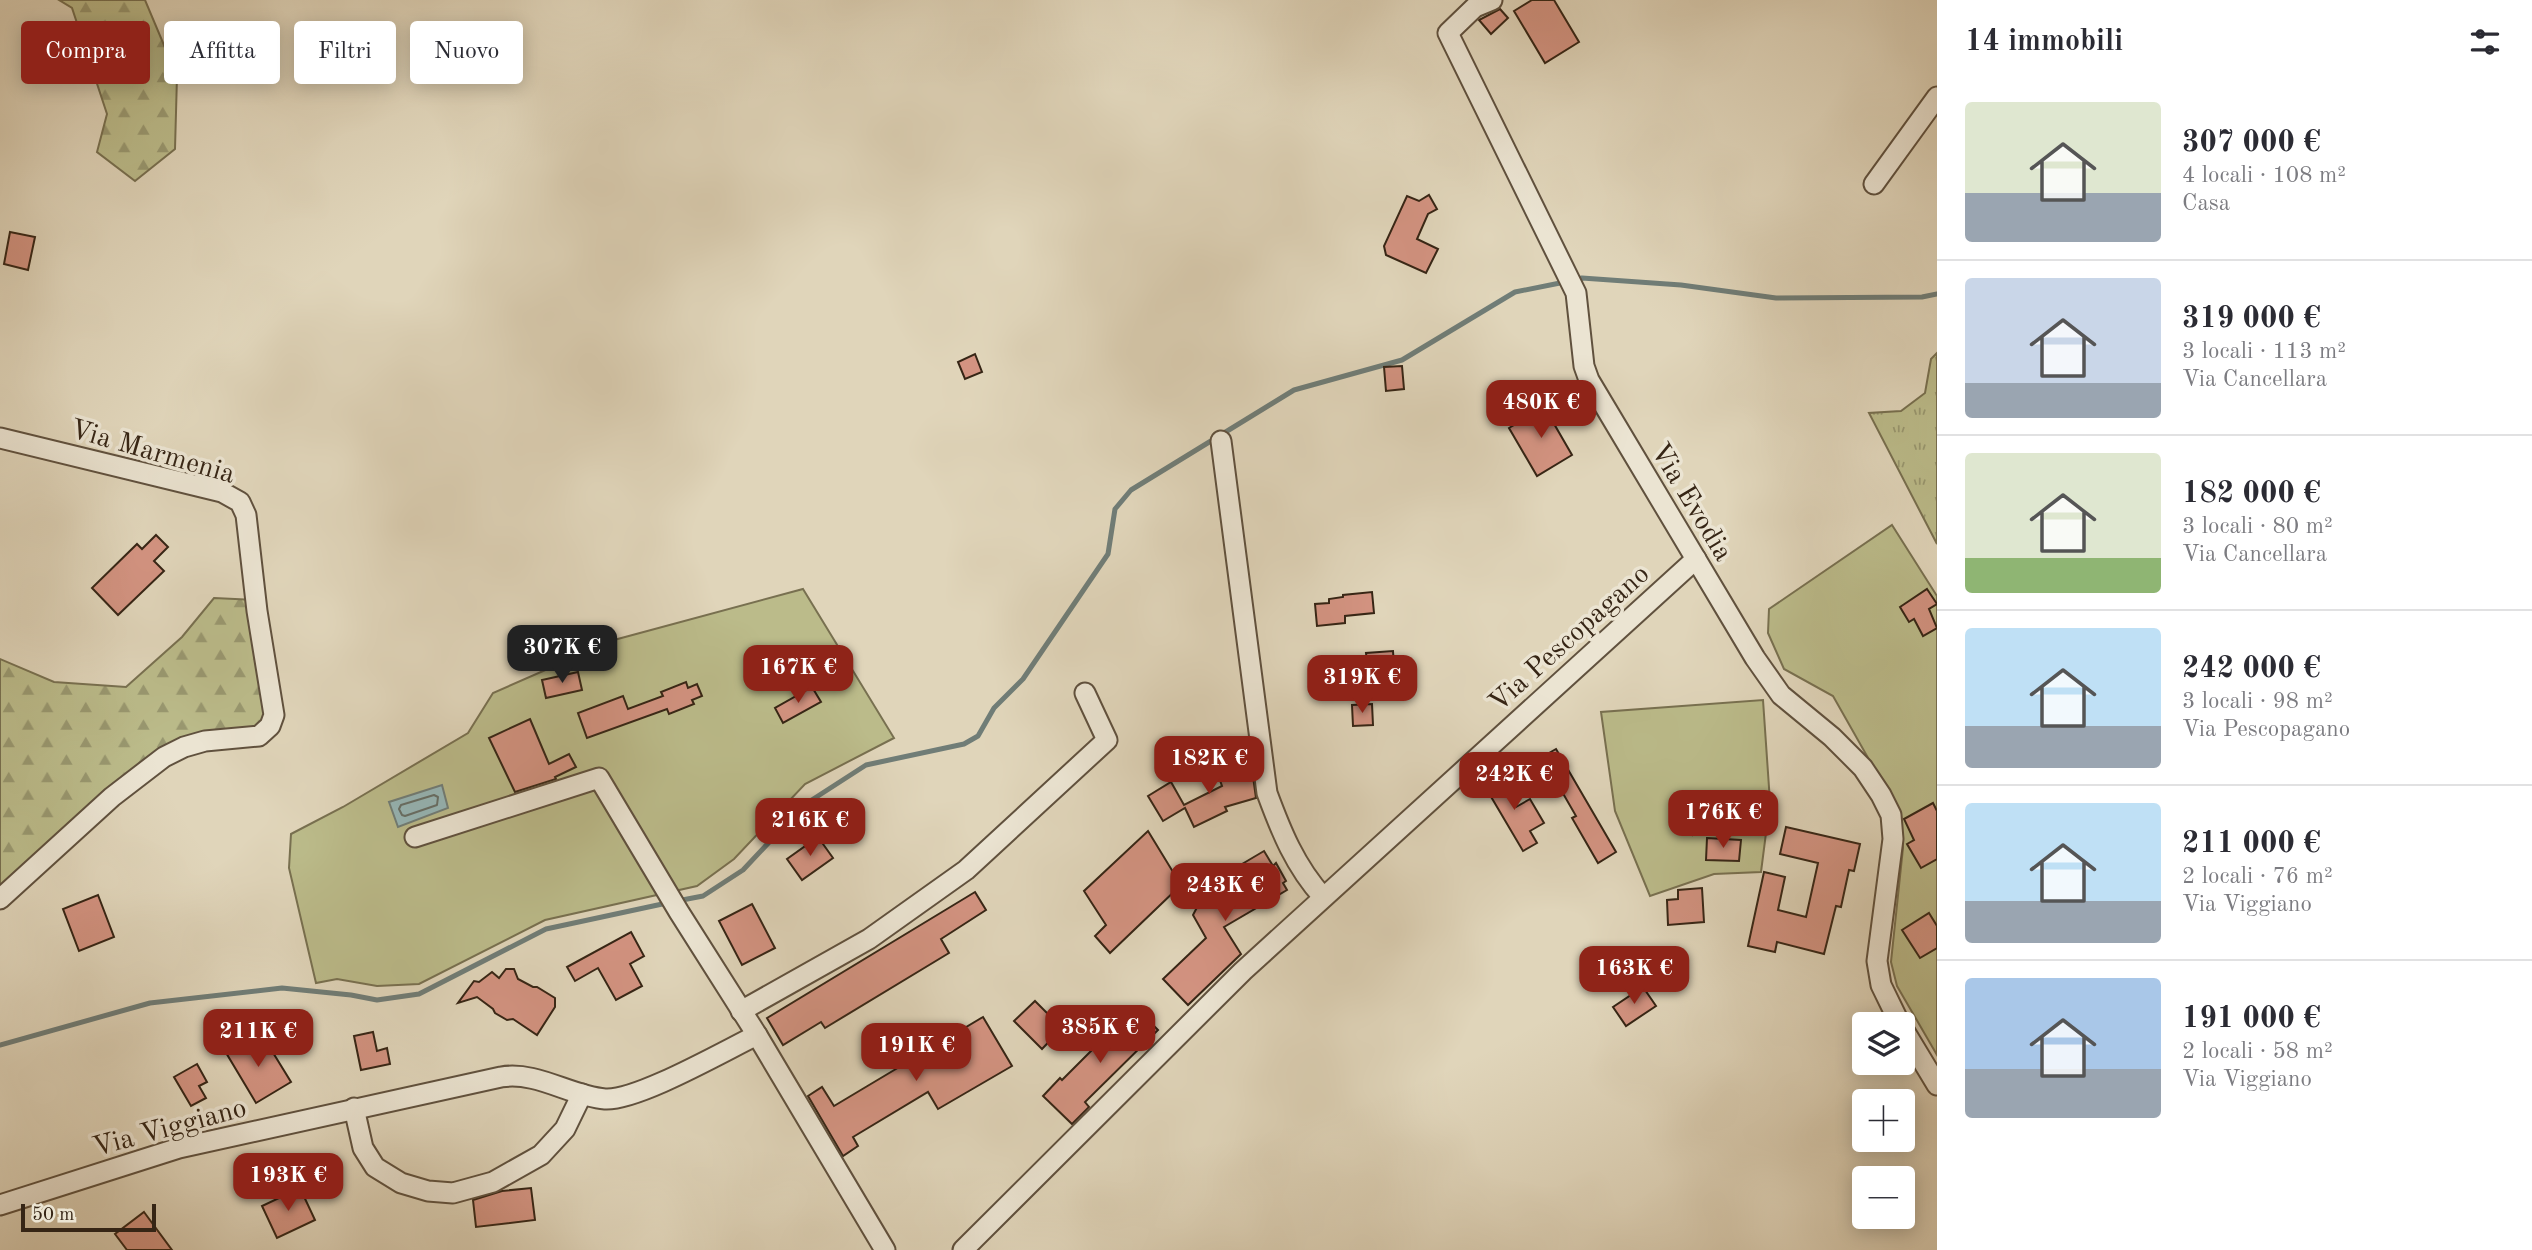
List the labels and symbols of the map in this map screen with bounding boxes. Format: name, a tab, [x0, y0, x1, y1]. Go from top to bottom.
pin: 480K €	[1484, 380, 1598, 440]
street label: Via Marmenia	[67, 416, 238, 490]
street label: Via Evodia	[1644, 439, 1737, 567]
street label: Via Pescopagano	[1485, 560, 1655, 718]
pin: 307K €	[505, 626, 619, 685]
pin: 167K €	[741, 646, 855, 705]
pin: 319K €	[1305, 656, 1419, 715]
pin: 182K €	[1152, 736, 1266, 796]
pin: 242K €	[1457, 752, 1571, 812]
pin: 176K €	[1666, 790, 1780, 850]
pin: 216K €	[753, 798, 867, 858]
pin: 243K €	[1168, 864, 1282, 923]
pin: 163K €	[1577, 946, 1691, 1006]
pin: 385K €	[1043, 1006, 1157, 1065]
pin: 211K €	[201, 1010, 315, 1069]
pin: 191K €	[859, 1024, 973, 1083]
street label: Via Viggiano	[90, 1095, 250, 1163]
pin: 193K €	[231, 1154, 345, 1213]
scale bar	[21, 1201, 156, 1233]

